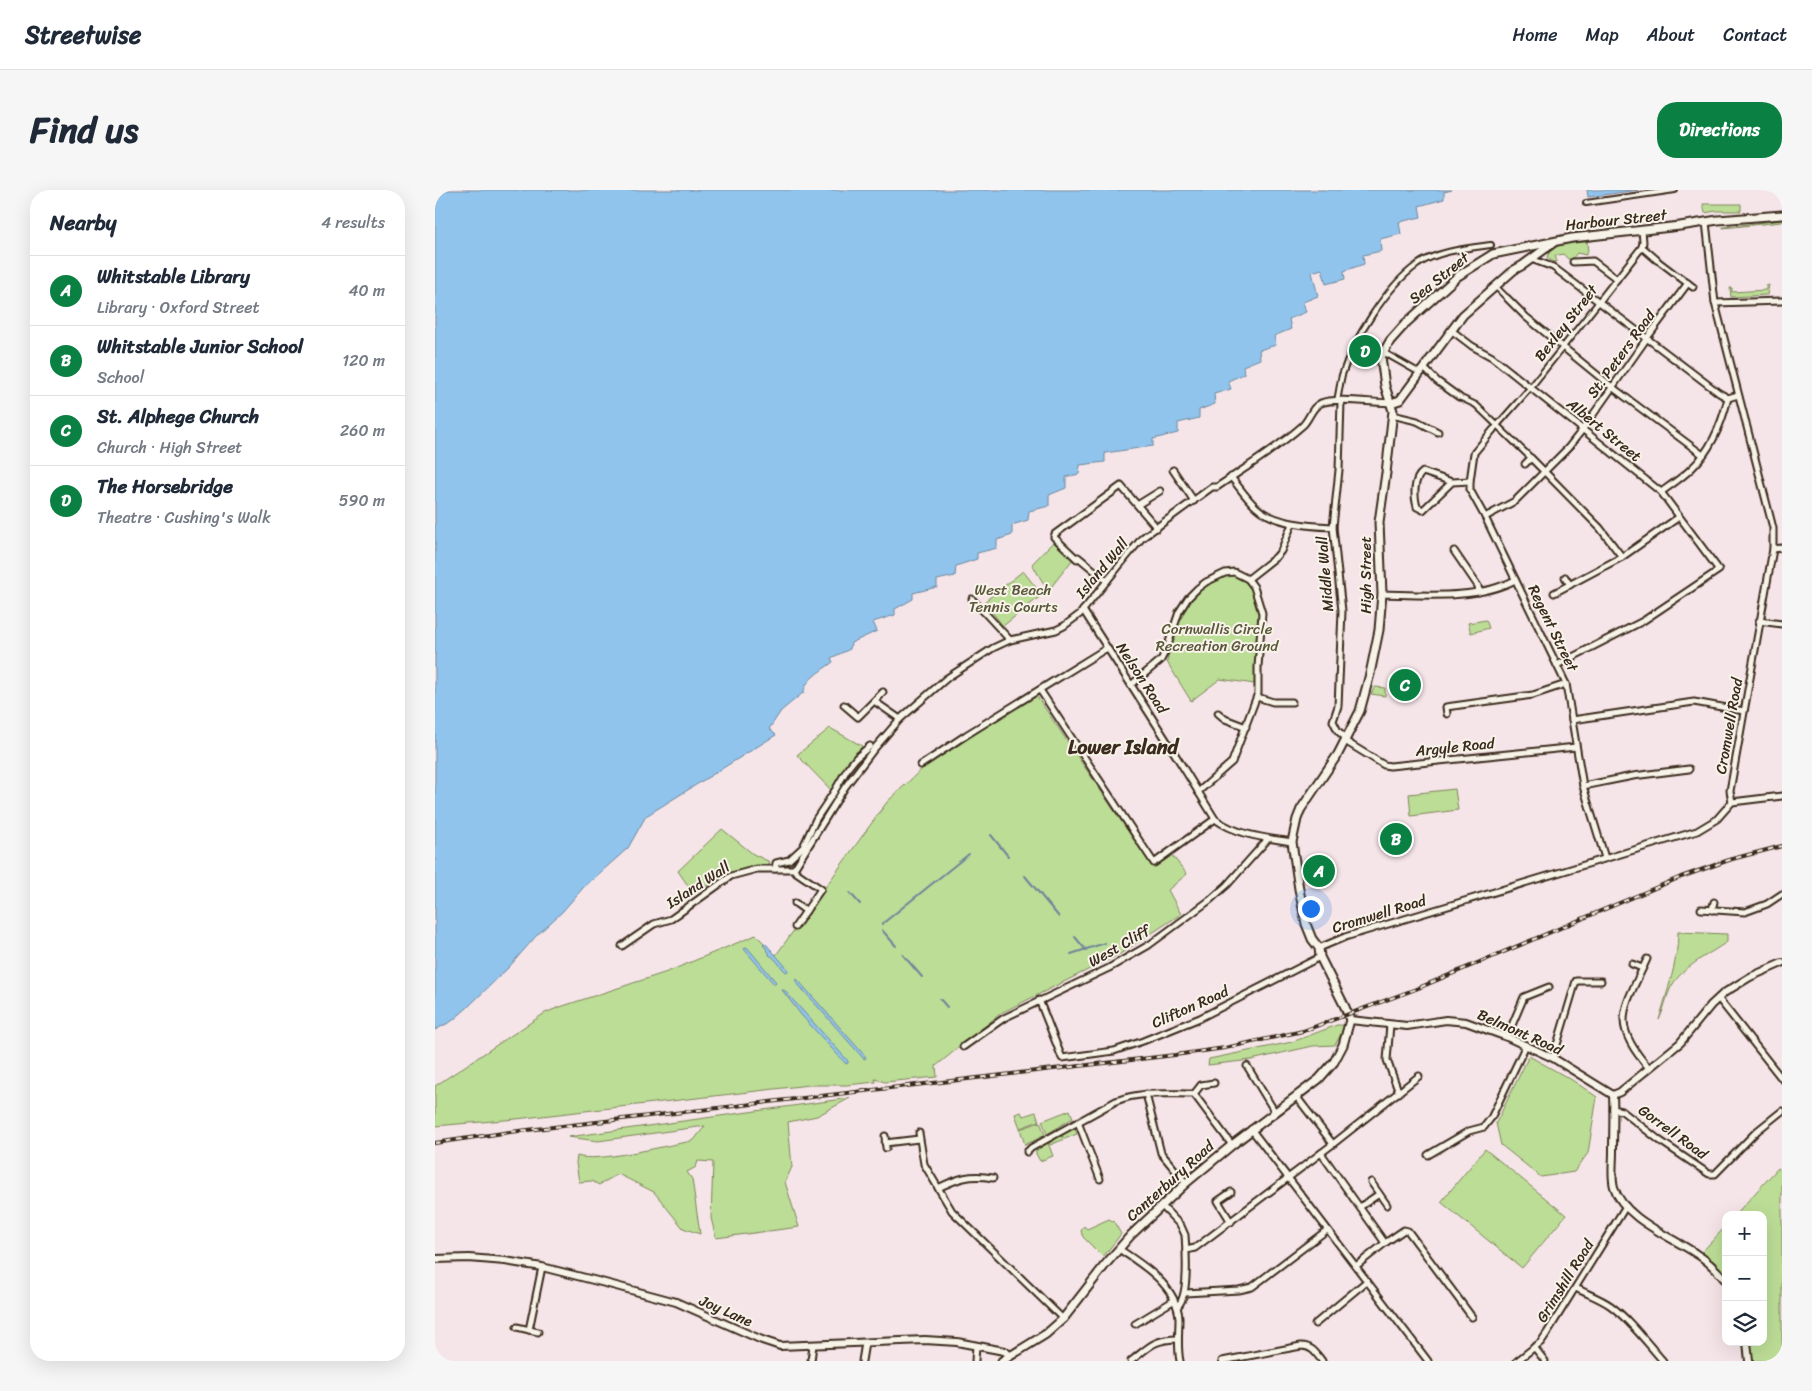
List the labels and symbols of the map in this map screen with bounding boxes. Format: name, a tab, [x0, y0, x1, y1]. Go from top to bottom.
street label: Harbour Street	[1564, 202, 1669, 238]
street label: Sea Street	[1403, 245, 1476, 311]
street label: Bexley Street	[1528, 278, 1605, 367]
street label: St. Peters Road	[1580, 303, 1663, 404]
pin: D	[1349, 332, 1381, 370]
street label: Albert Street	[1560, 391, 1648, 469]
street label: Island Wall	[1068, 531, 1136, 605]
street label: Middle Wall	[1309, 534, 1341, 613]
street label: High Street	[1353, 536, 1379, 614]
park label: West Beach Tennis Courts	[969, 577, 1058, 620]
street label: Regent Street	[1521, 580, 1586, 677]
park label: Cornwallis Circle Recreation Ground	[1156, 616, 1279, 659]
street label: Nelson Road	[1109, 637, 1176, 720]
pin: C	[1389, 666, 1421, 704]
street label: Cromwell Road	[1708, 675, 1750, 776]
district label: Lower Island	[1068, 730, 1180, 765]
street label: Argyle Road	[1413, 730, 1497, 764]
pin: B	[1380, 820, 1412, 858]
pin: A	[1303, 852, 1335, 890]
street label: Island Wall	[660, 854, 736, 916]
street label: Cromwell Road	[1329, 887, 1430, 941]
your location	[1298, 896, 1324, 922]
street label: West Cliff	[1083, 916, 1157, 974]
street label: Clifton Road	[1147, 978, 1234, 1036]
street label: Belmont Road	[1473, 1002, 1568, 1063]
street label: Gorrell Road	[1632, 1098, 1714, 1167]
street label: Canterbury Road	[1120, 1133, 1221, 1228]
street label: Grimshill Road	[1529, 1233, 1601, 1328]
street label: Joy Lane	[694, 1287, 757, 1334]

